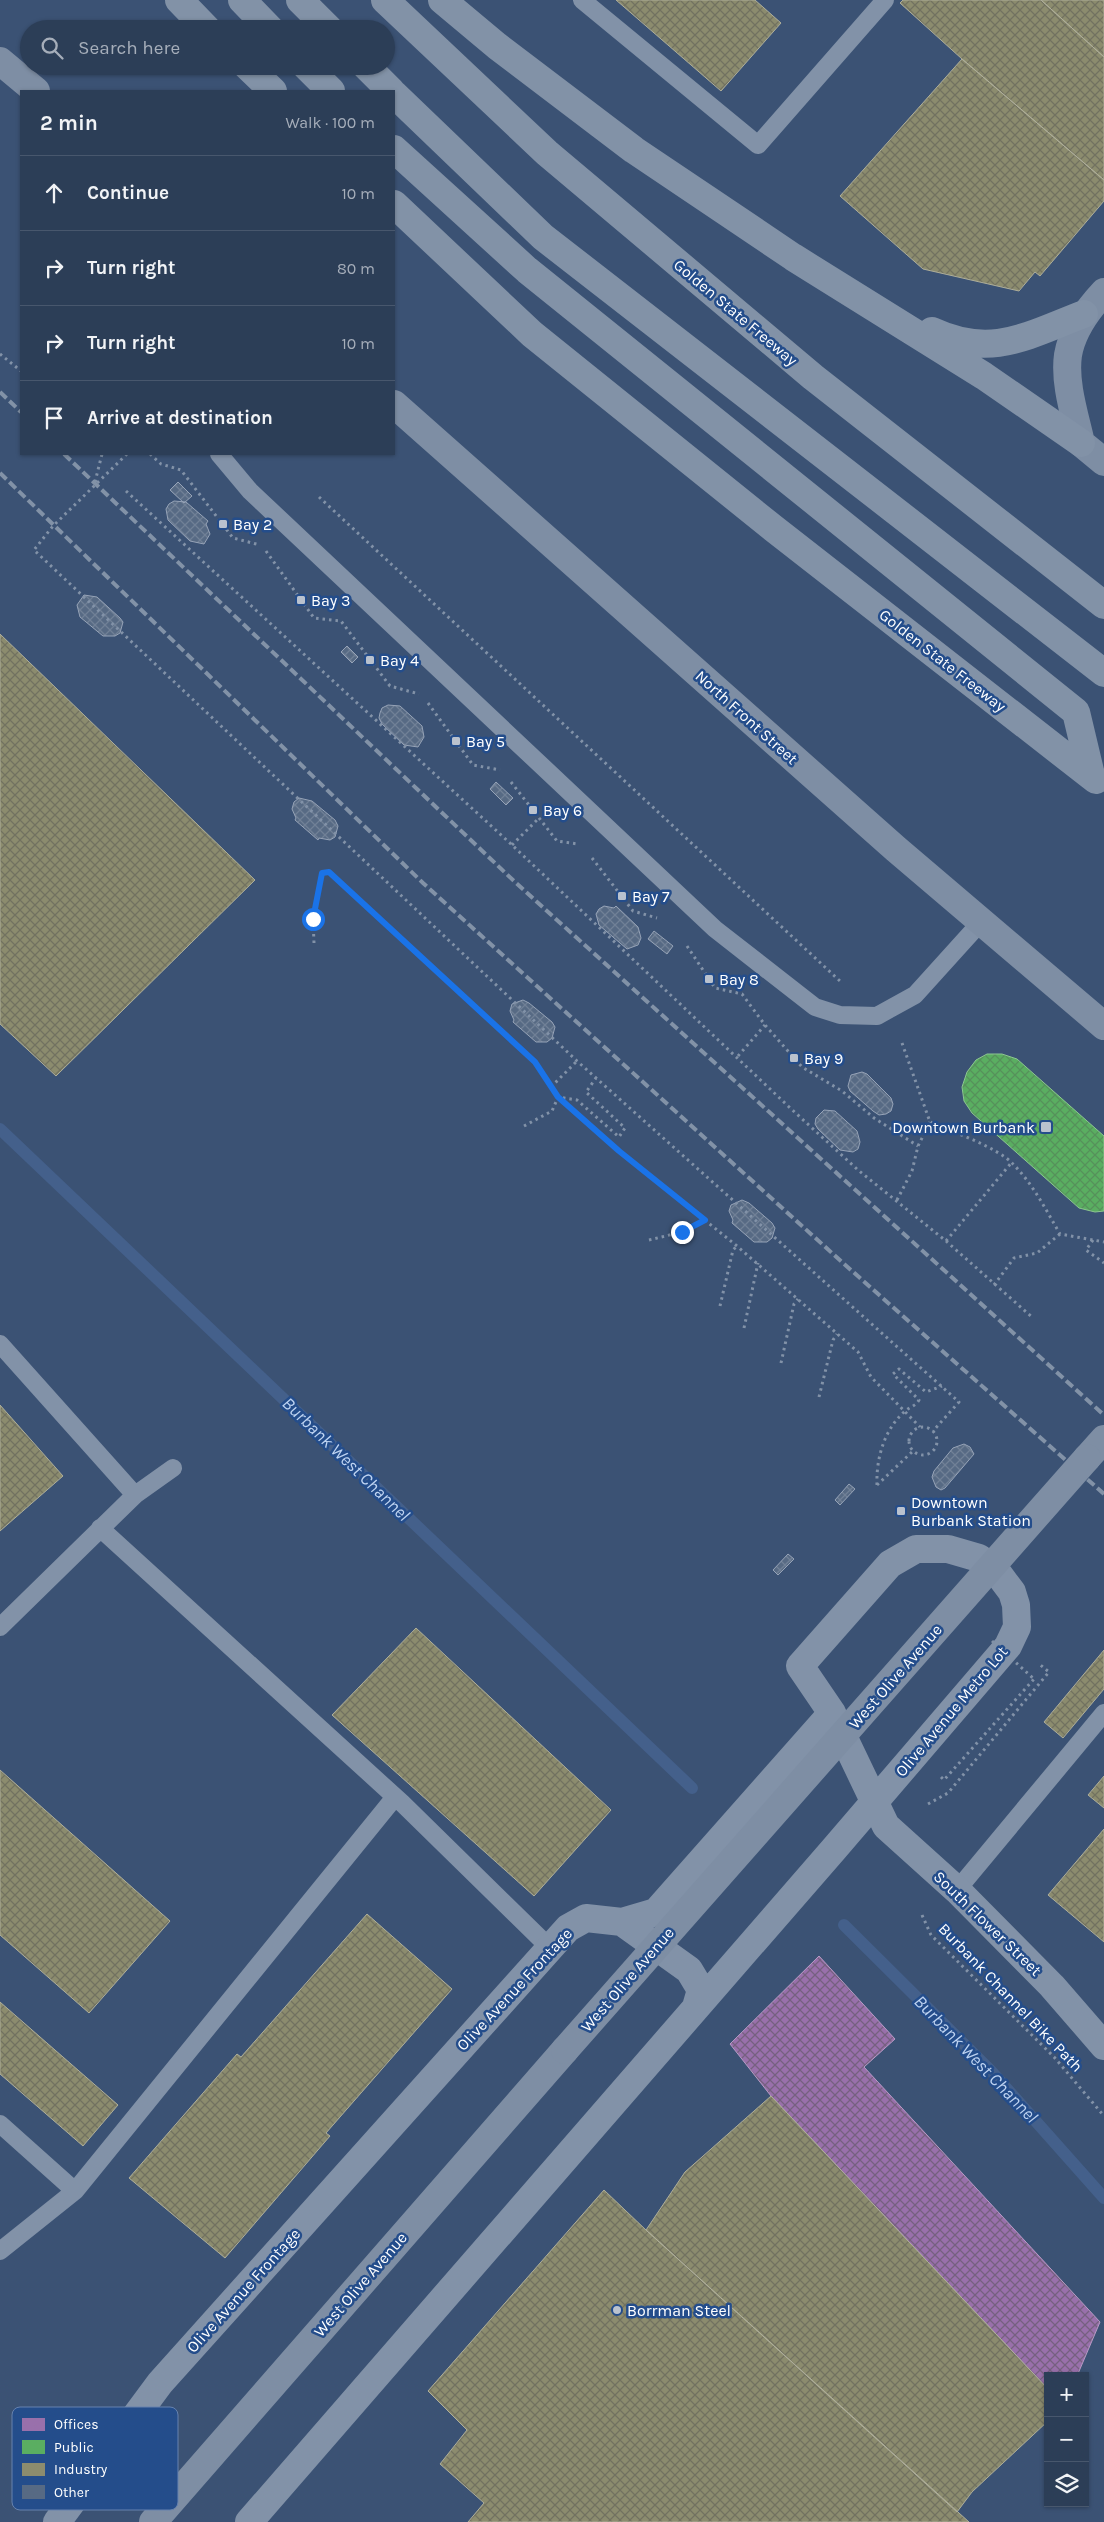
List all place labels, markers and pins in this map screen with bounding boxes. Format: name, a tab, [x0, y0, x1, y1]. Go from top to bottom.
place label: Bay 2	[233, 515, 272, 534]
marker: Bay 2	[217, 518, 229, 530]
place label: Bay 3	[311, 591, 350, 610]
marker: Bay 3	[295, 594, 307, 606]
place label: Bay 4	[380, 651, 419, 670]
marker: Bay 4	[364, 654, 376, 666]
place label: Bay 5	[466, 732, 505, 751]
marker: Bay 5	[450, 735, 462, 747]
place label: Bay 6	[543, 801, 582, 820]
marker: Bay 6	[527, 804, 539, 816]
place label: Bay 7	[632, 887, 670, 906]
marker: Bay 7	[616, 890, 628, 902]
place label: Bay 8	[719, 970, 759, 989]
marker: Bay 8	[703, 973, 715, 985]
place label: Bay 9	[804, 1049, 843, 1068]
marker: Bay 9	[788, 1052, 800, 1064]
place label: Downtown Burbank	[892, 1118, 1035, 1137]
marker: Downtown Burbank	[1039, 1120, 1053, 1134]
place label: Downtown Burbank Station	[911, 1493, 1031, 1530]
marker: Downtown Burbank Station	[895, 1505, 907, 1517]
place label: Borrman Steel	[627, 2301, 731, 2320]
marker: Borrman Steel	[611, 2304, 623, 2316]

